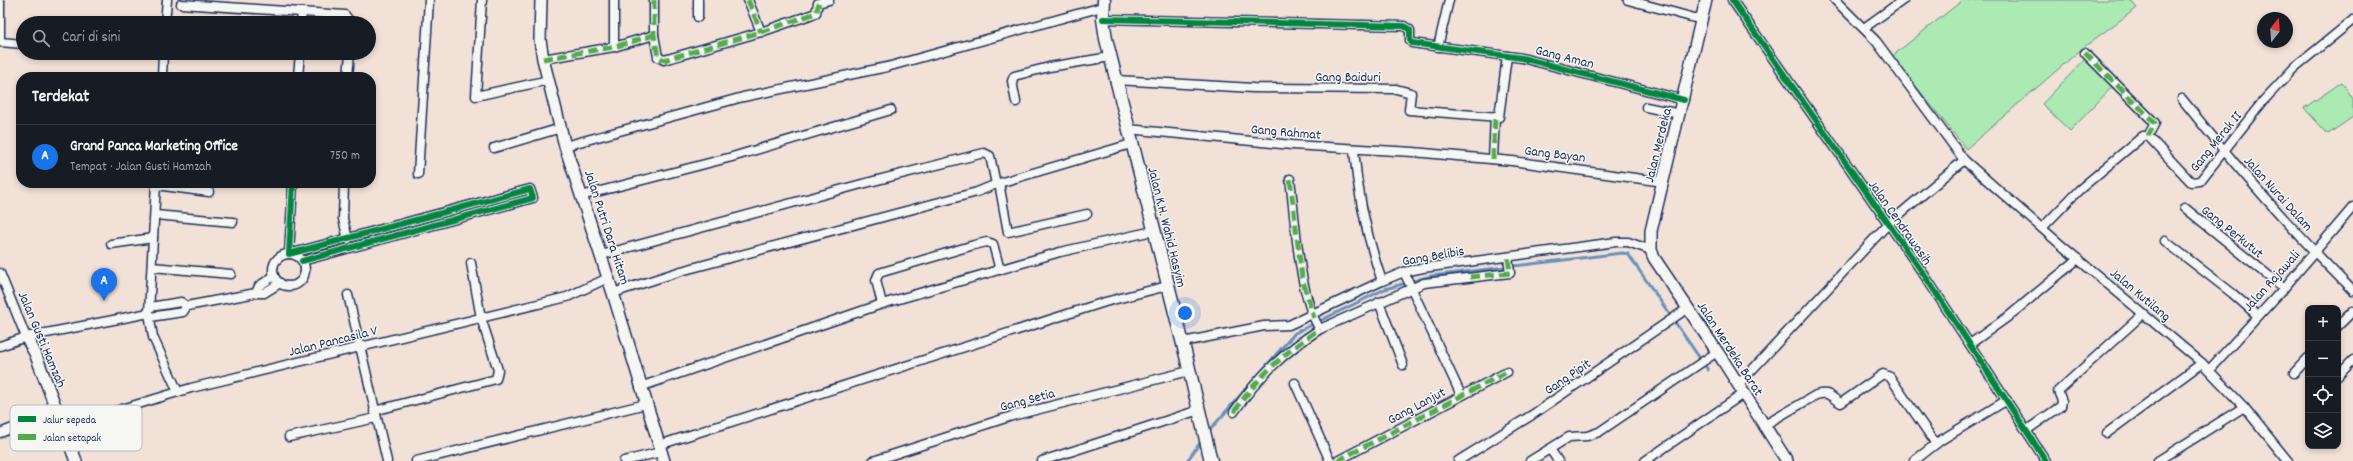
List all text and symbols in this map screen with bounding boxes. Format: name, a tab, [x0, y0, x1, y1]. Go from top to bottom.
north arrow	[2257, 12, 2293, 48]
search box	[16, 16, 376, 60]
icon: search	[30, 27, 52, 49]
text: Cari di sini	[62, 27, 120, 49]
street label: Gang Aman	[1533, 41, 1596, 75]
street label: Gang Baiduri	[1315, 68, 1381, 88]
text: Terdekat	[32, 86, 89, 110]
street label: Jalan Merdeka	[1640, 106, 1678, 185]
street label: Gang Merak II	[2186, 107, 2248, 177]
street label: Gang Rahmat	[1250, 120, 1322, 146]
text: Grand Panca Marketing Office	[70, 136, 238, 158]
street label: Gang Bayan	[1523, 141, 1586, 169]
text: A	[41, 147, 49, 166]
text: 750 m	[330, 147, 360, 166]
street label: Jalan Nurai Dalam	[2238, 152, 2317, 236]
text: Tempat · Jalan Gusti Hamzah	[70, 158, 211, 177]
street label: Jalan K.H. Wahid Hasyim	[1141, 165, 1191, 290]
street label: Jalan Putri Dara Hitam	[578, 168, 634, 288]
street label: Jalan Cendrawasih	[1863, 177, 1936, 270]
street label: Gang Perkutut	[2196, 201, 2267, 264]
street label: Gang Belibis	[1401, 242, 1466, 272]
street label: Jalan Rajawali	[2240, 246, 2306, 316]
street label: Jalan Kutilang	[2105, 264, 2174, 327]
pin: A	[91, 268, 117, 301]
street label: Jalan Gusti Hamzah	[12, 289, 70, 391]
street label: Jalan Merdeka Barat	[1691, 298, 1767, 400]
your location	[1175, 303, 1195, 323]
map controls	[2305, 305, 2341, 449]
button: +	[2305, 305, 2341, 341]
street label: Jalan Pancasila V	[287, 321, 380, 363]
button: −	[2305, 341, 2341, 377]
street label: Gang Pipit	[1541, 355, 1595, 401]
button: locate	[2305, 377, 2341, 413]
street label: Gang Lanjut	[1384, 383, 1449, 430]
street label: Gang Setia	[998, 384, 1058, 418]
legend	[10, 405, 142, 451]
text: Jalur sepeda	[43, 413, 97, 429]
button: layers	[2305, 413, 2341, 449]
text: Jalan setapak	[43, 431, 101, 447]

